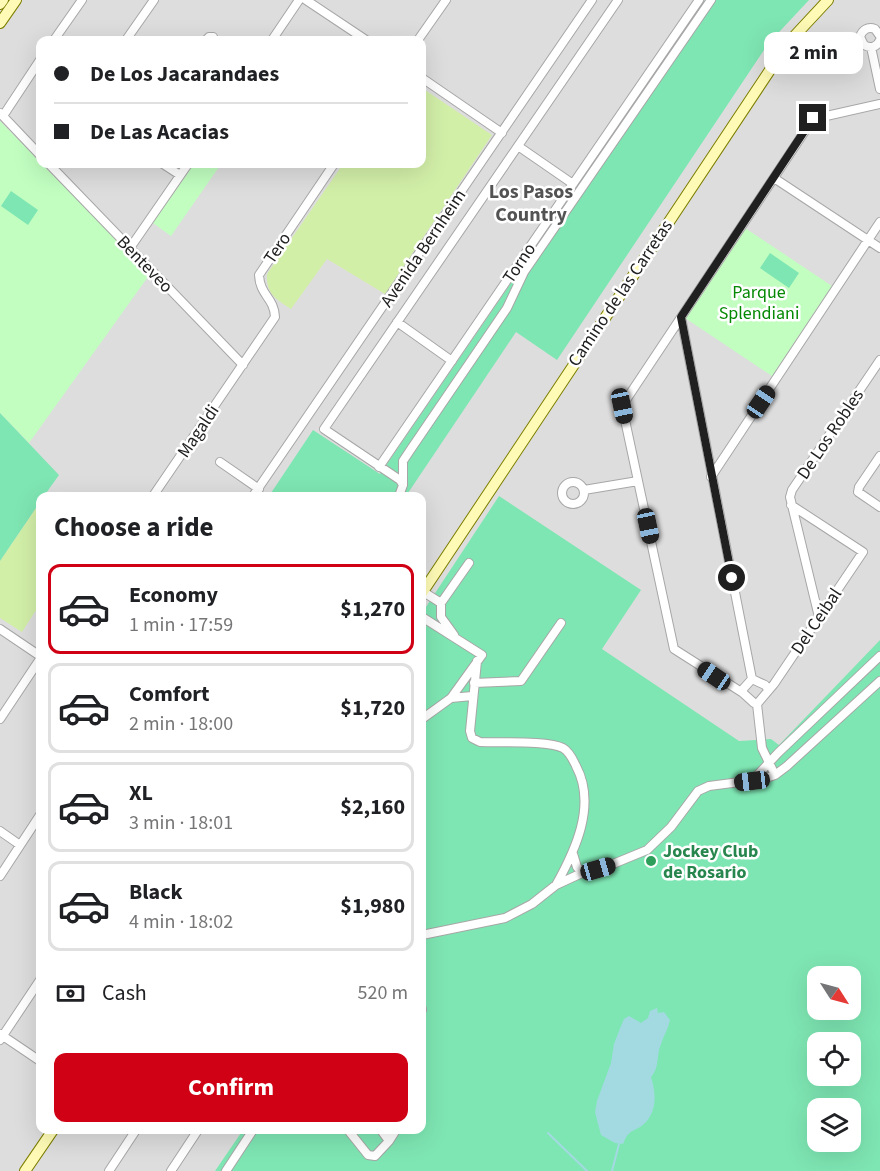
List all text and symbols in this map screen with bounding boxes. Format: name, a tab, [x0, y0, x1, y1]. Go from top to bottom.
callout: 2 min	[764, 31, 862, 73]
text: 2 min	[789, 39, 838, 67]
text: De Los Jacarandaes	[90, 58, 279, 90]
route end	[799, 104, 826, 131]
text: De Las Acacias	[90, 116, 229, 148]
district label: Los Pasos Country	[489, 178, 573, 229]
street label: Avenida Bernheim	[375, 184, 472, 312]
street label: Camino de las Carretas	[562, 215, 679, 372]
street label: Tero	[258, 228, 297, 269]
street label: Benteveo	[111, 230, 178, 299]
street label: Torno	[497, 238, 542, 289]
park label: Parque Splendiani	[719, 280, 799, 326]
car	[743, 382, 779, 422]
street label: De Los Robles	[791, 384, 870, 484]
car	[609, 387, 635, 425]
street label: Magaldi	[172, 400, 225, 463]
car	[635, 507, 661, 545]
text: Choose a ride	[54, 508, 214, 547]
route start	[718, 564, 745, 591]
text: Economy	[129, 579, 218, 611]
icon: car	[57, 582, 111, 636]
street label: Del Ceibal	[785, 583, 848, 659]
text: $1,270	[340, 593, 405, 625]
text: 1 min · 17:59	[129, 611, 233, 639]
car	[694, 658, 734, 694]
text: Comfort	[129, 678, 210, 710]
icon: car	[57, 681, 111, 735]
text: $1,720	[340, 692, 405, 724]
text: 2 min · 18:00	[129, 710, 233, 738]
car	[733, 770, 771, 792]
text: XL	[129, 777, 153, 809]
icon: car	[57, 780, 111, 834]
text: $2,160	[340, 791, 405, 823]
text: 3 min · 18:01	[129, 809, 233, 837]
place label: Jockey Club de Rosario	[663, 839, 758, 885]
marker: Jockey Club de Rosario	[644, 854, 658, 868]
car	[578, 855, 618, 883]
text: Black	[129, 876, 183, 908]
icon: car	[57, 879, 111, 933]
text: $1,980	[340, 890, 405, 922]
text: 4 min · 18:02	[129, 908, 233, 936]
north arrow	[807, 966, 861, 1020]
map controls	[807, 966, 861, 1152]
icon: cash	[54, 977, 87, 1010]
text: Cash	[102, 977, 147, 1009]
text: 520 m	[358, 979, 408, 1007]
button: locate	[807, 1032, 861, 1086]
button: Confirm	[54, 1053, 408, 1122]
button: layers	[807, 1098, 861, 1152]

